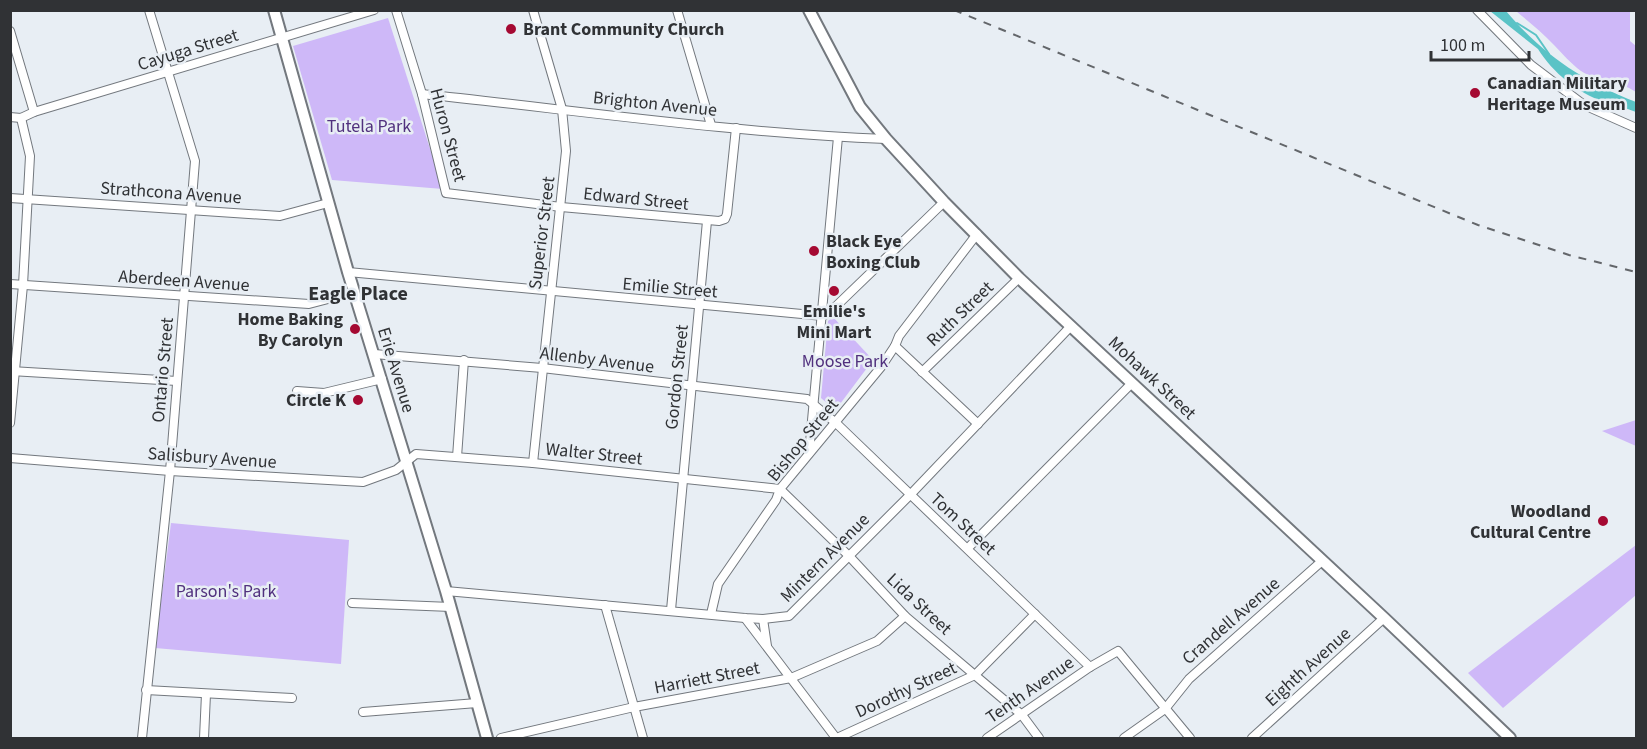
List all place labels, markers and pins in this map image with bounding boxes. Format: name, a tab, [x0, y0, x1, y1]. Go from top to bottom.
place label: Brant Community Church	[523, 17, 724, 42]
marker: Brant Community Church	[504, 22, 518, 36]
place label: Canadian Military Heritage Museum	[1487, 71, 1628, 117]
marker: Canadian Military Heritage Museum	[1468, 86, 1482, 100]
place label: Black Eye Boxing Club	[826, 229, 920, 275]
marker: Black Eye Boxing Club	[807, 244, 821, 258]
marker: Emilie's Mini Mart	[827, 284, 841, 298]
place label: Emilie's Mini Mart	[797, 299, 872, 345]
place label: Home Baking By Carolyn	[237, 307, 343, 353]
marker: Home Baking By Carolyn	[348, 322, 362, 336]
place label: Circle K	[286, 388, 347, 413]
marker: Circle K	[351, 393, 365, 407]
place label: Woodland Cultural Centre	[1470, 499, 1591, 545]
marker: Woodland Cultural Centre	[1596, 514, 1610, 528]

